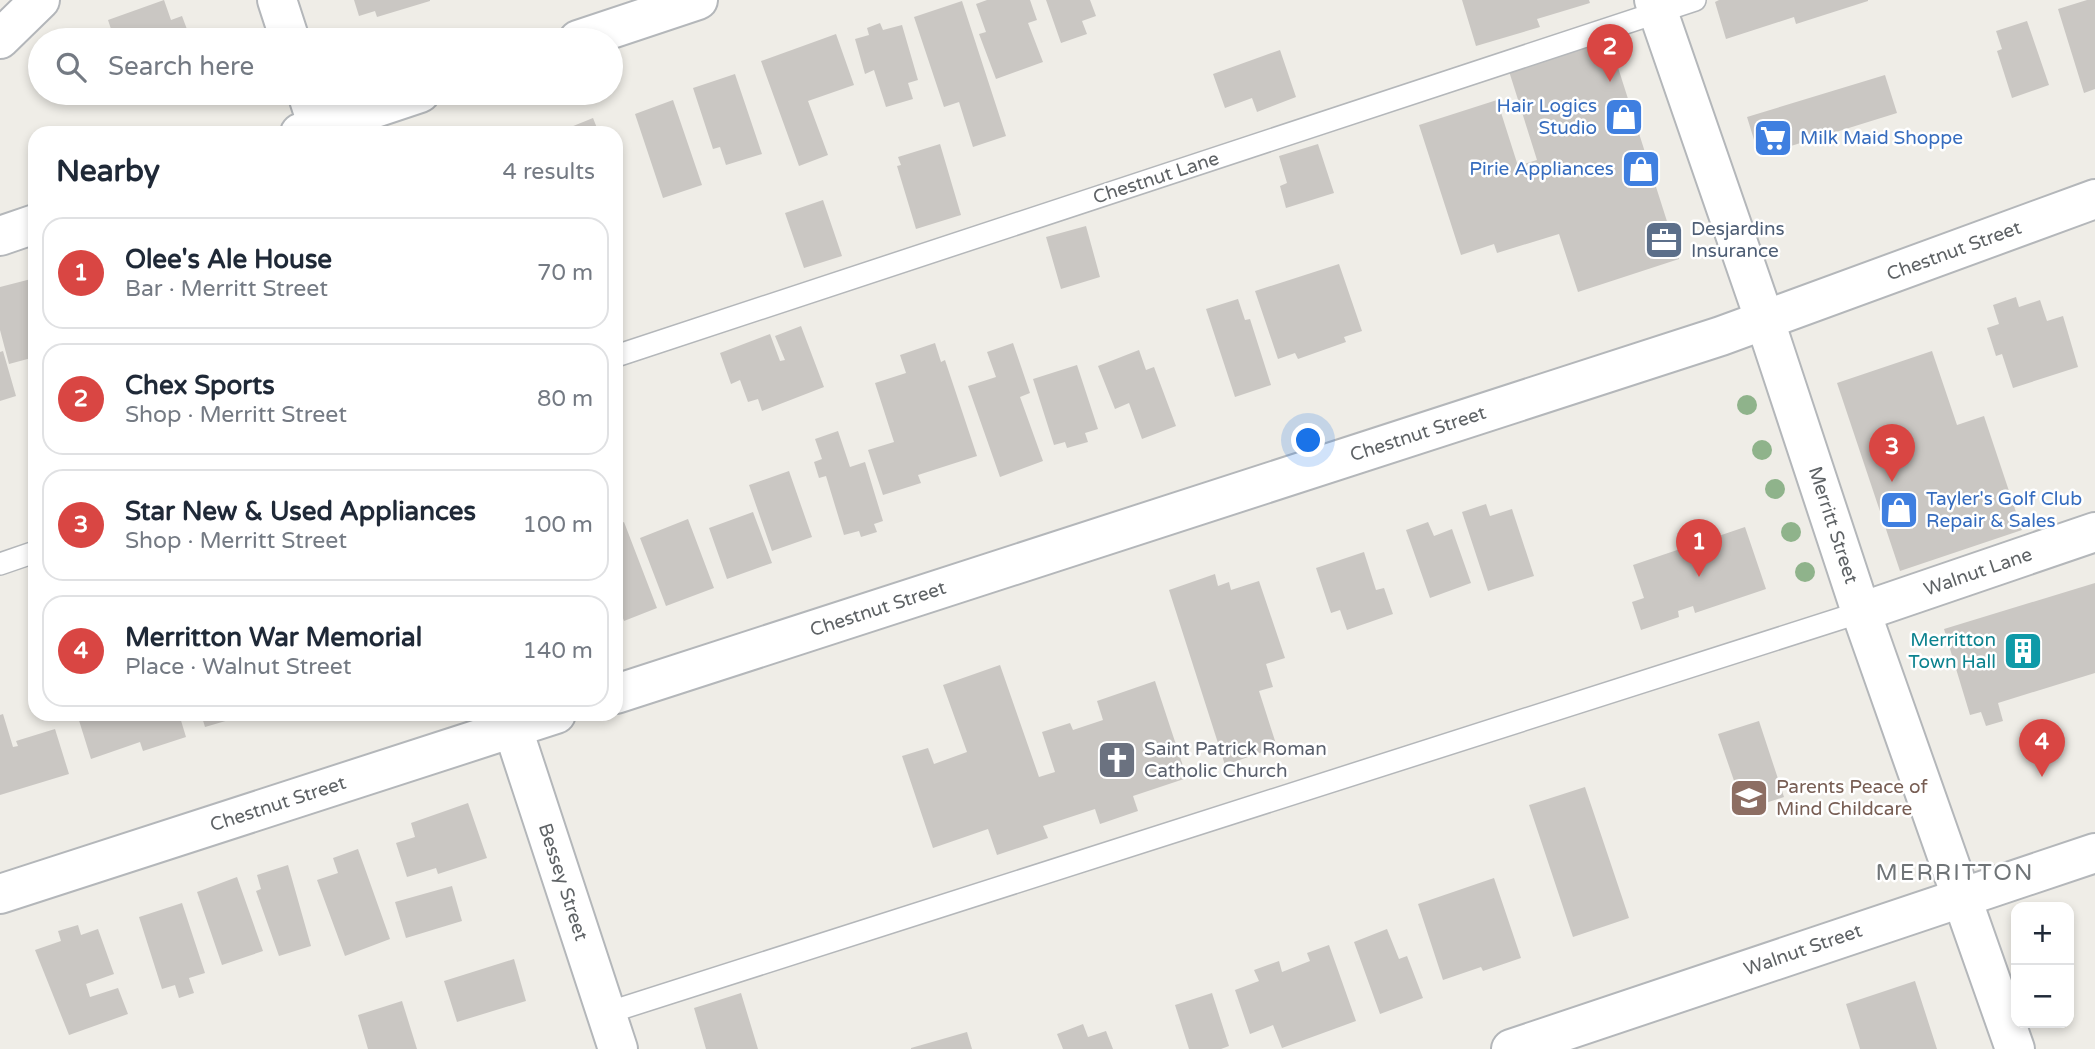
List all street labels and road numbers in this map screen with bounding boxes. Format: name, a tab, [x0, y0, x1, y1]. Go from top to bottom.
street label: Chestnut Lane	[1090, 147, 1222, 209]
street label: Chestnut Street	[1884, 216, 2024, 286]
street label: Chestnut Street	[1347, 402, 1489, 466]
street label: Merritt Street	[1804, 464, 1862, 586]
street label: Walnut Lane	[1921, 543, 2035, 601]
street label: Chestnut Street	[807, 577, 949, 641]
street label: Chestnut Street	[207, 772, 349, 836]
street label: Bessey Street	[534, 821, 592, 943]
street label: Walnut Street	[1741, 920, 1865, 980]

